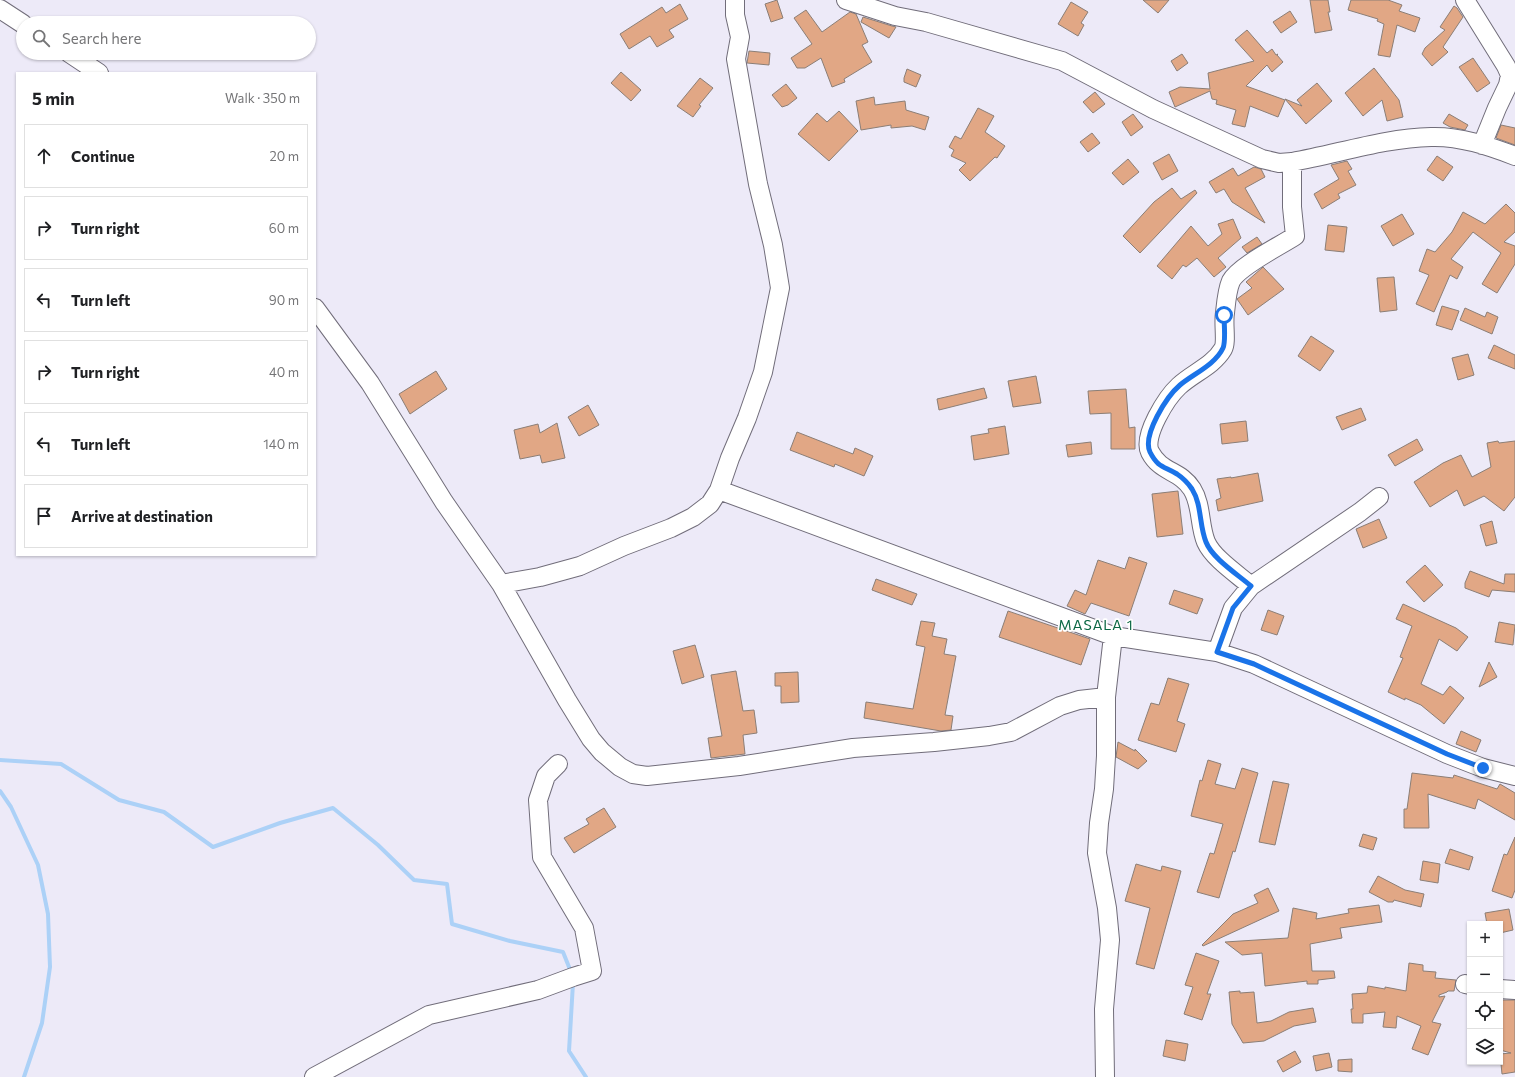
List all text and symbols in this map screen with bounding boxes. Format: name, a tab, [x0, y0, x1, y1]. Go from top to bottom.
search box	[16, 16, 316, 60]
icon: search	[30, 27, 52, 49]
text: Search here	[62, 29, 141, 47]
text: 5 min	[32, 88, 75, 109]
text: Walk · 350 m	[225, 90, 300, 106]
icon: ahead	[33, 145, 55, 167]
text: Continue	[71, 147, 135, 165]
text: 20 m	[270, 148, 299, 164]
icon: right	[33, 217, 55, 239]
text: Turn right	[71, 219, 140, 237]
text: 60 m	[269, 220, 299, 236]
icon: left	[33, 289, 55, 311]
text: Turn left	[71, 291, 130, 309]
text: 90 m	[269, 292, 299, 308]
route start	[1215, 306, 1233, 324]
icon: right	[33, 361, 55, 383]
text: Turn right	[71, 363, 140, 381]
text: 40 m	[269, 364, 299, 380]
icon: left	[33, 433, 55, 455]
text: Turn left	[71, 435, 130, 453]
text: 140 m	[263, 436, 299, 452]
icon: arrive	[33, 505, 55, 527]
text: Arrive at destination	[71, 507, 213, 525]
district label: MASALA 1	[1058, 616, 1134, 633]
route end	[1474, 759, 1492, 777]
map controls	[1467, 921, 1503, 1065]
button: +	[1467, 921, 1503, 957]
button: −	[1467, 957, 1503, 993]
button: locate	[1467, 993, 1503, 1029]
button: layers	[1467, 1029, 1503, 1065]

